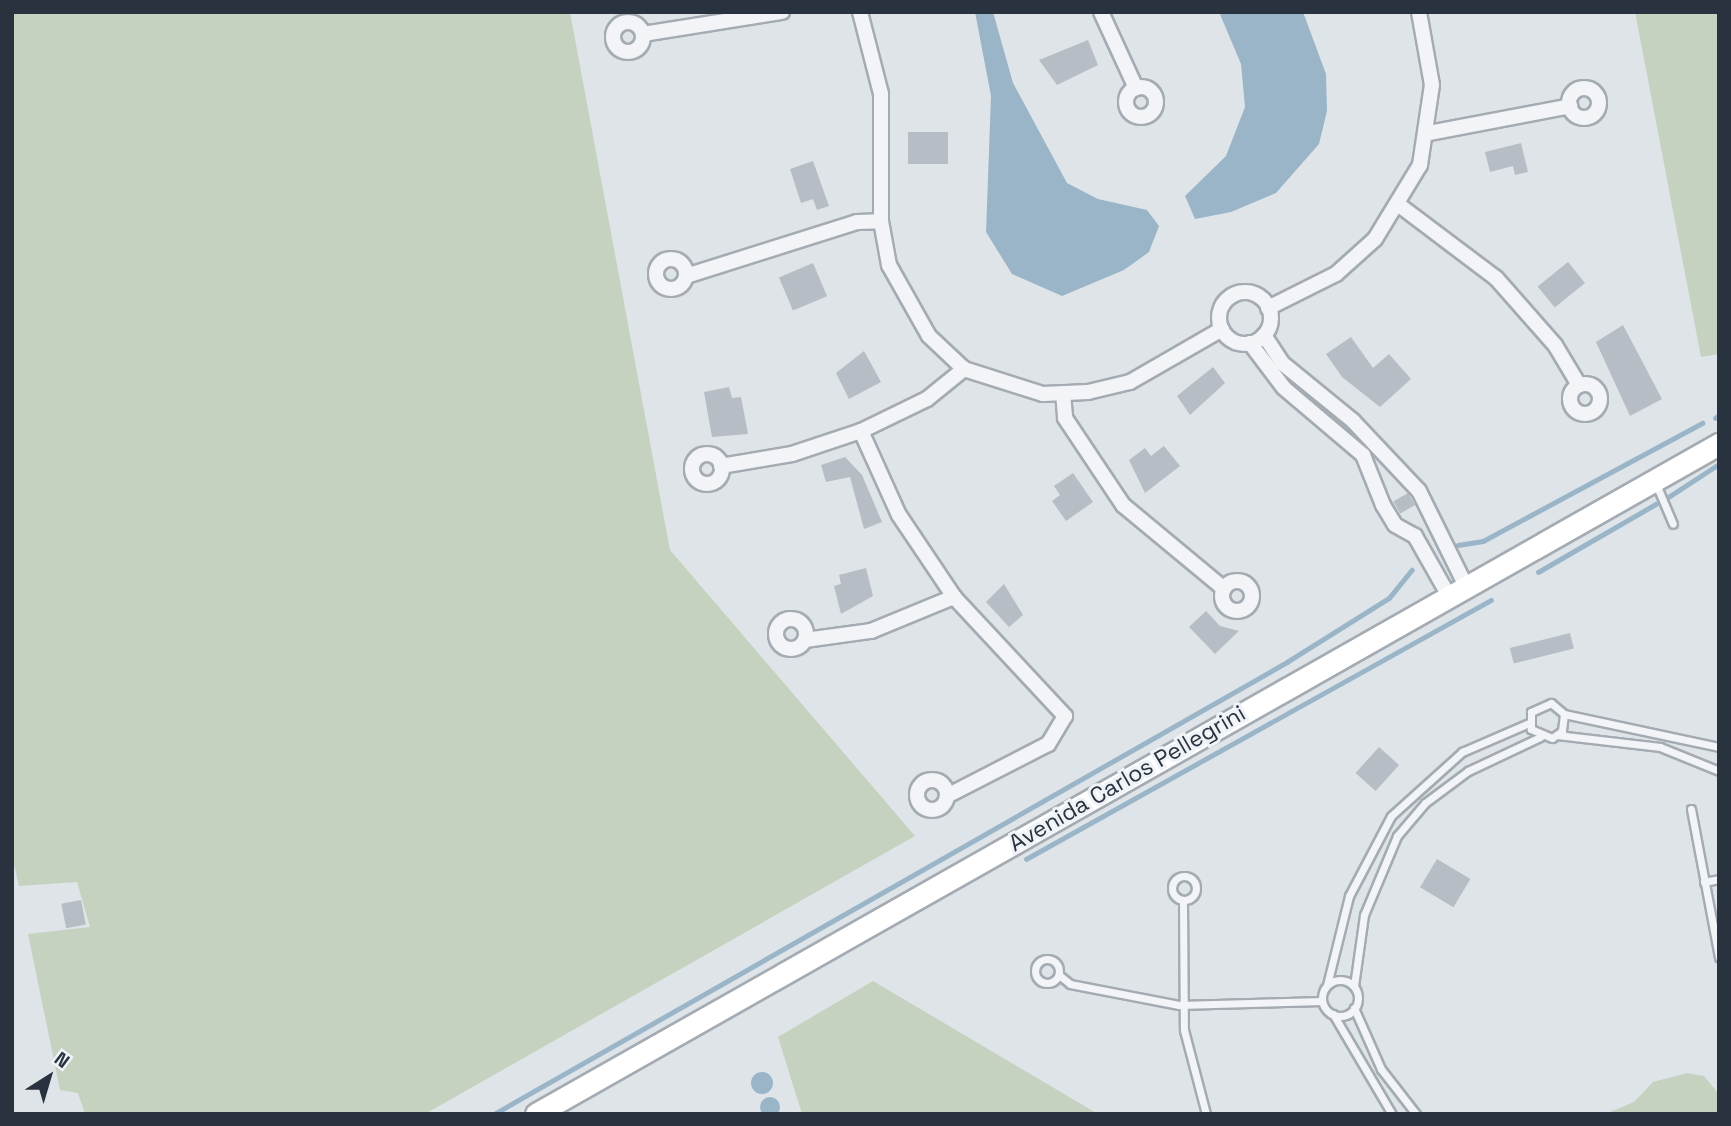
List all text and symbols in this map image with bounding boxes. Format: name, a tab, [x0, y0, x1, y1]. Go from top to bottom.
street label: Avenida Carlos Pellegrini	[1004, 699, 1250, 857]
north arrow	[14, 1042, 84, 1112]
text: N	[49, 1046, 75, 1074]

